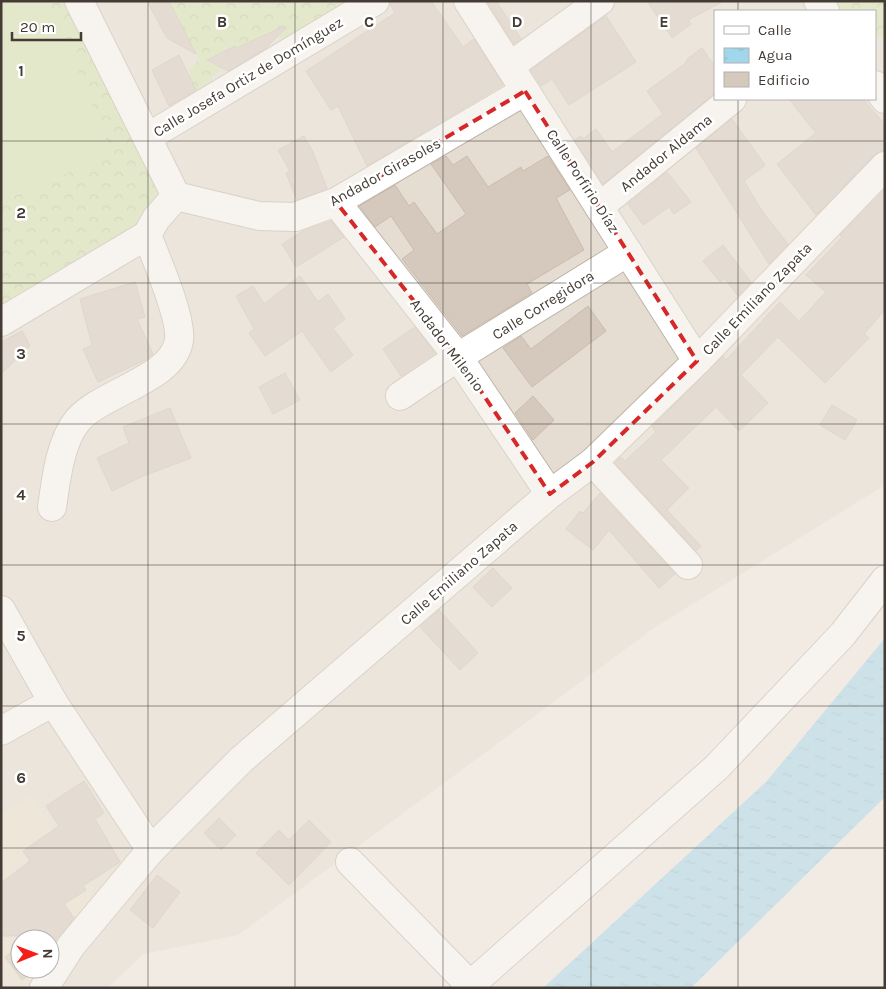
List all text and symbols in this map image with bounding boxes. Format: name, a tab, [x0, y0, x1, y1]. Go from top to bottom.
scale bar	[12, 10, 81, 42]
legend	[714, 10, 876, 100]
text: B	[217, 12, 227, 31]
text: C	[364, 12, 374, 31]
text: D	[512, 12, 523, 31]
text: E	[659, 12, 669, 31]
street label: Calle Josefa Ortiz de Domínguez	[150, 13, 346, 141]
text: 20 m	[20, 18, 55, 36]
text: Calle	[758, 21, 792, 39]
text: Agua	[758, 46, 792, 64]
text: 1	[18, 61, 24, 80]
text: Edificio	[758, 71, 810, 89]
street label: Andador Aldama	[616, 110, 716, 196]
street label: Calle Porfirio Díaz	[543, 126, 623, 236]
street label: Andador Girasoles	[326, 134, 444, 210]
text: 2	[16, 203, 26, 222]
street label: Calle Emiliano Zapata	[698, 239, 816, 359]
street label: Calle Corregidora	[489, 266, 597, 344]
street label: Andador Milenio	[406, 295, 488, 395]
text: 3	[16, 344, 26, 363]
text: 4	[16, 485, 26, 504]
street label: Calle Emiliano Zapata	[397, 517, 521, 629]
text: 5	[16, 626, 26, 645]
text: 6	[16, 768, 26, 787]
north arrow	[10, 929, 60, 979]
text: N	[39, 949, 56, 959]

